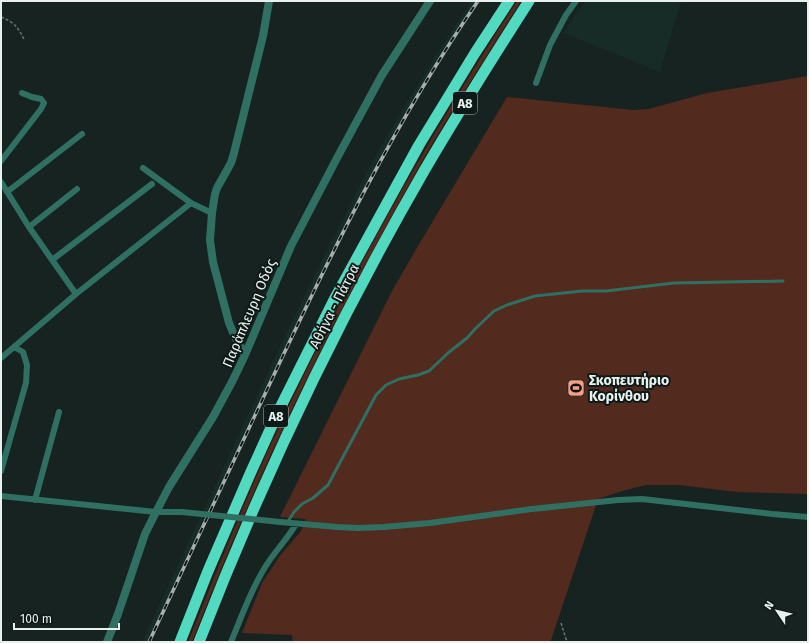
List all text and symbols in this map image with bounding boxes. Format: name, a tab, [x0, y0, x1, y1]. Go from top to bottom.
road number: Α8	[453, 92, 477, 114]
street label: Παράπλευρη Οδός	[219, 256, 280, 370]
street label: Αθήνα - Πάτρα	[306, 261, 363, 351]
place label: Σκοπευτήριο Κορίνθου	[589, 372, 669, 405]
sports icon: Σκοπευτήριο Κορίνθου	[566, 378, 586, 398]
road number: Α8	[264, 405, 288, 427]
north arrow	[757, 591, 797, 631]
text: N	[762, 599, 777, 612]
scale bar	[14, 605, 119, 631]
text: 100 m	[20, 612, 52, 626]

